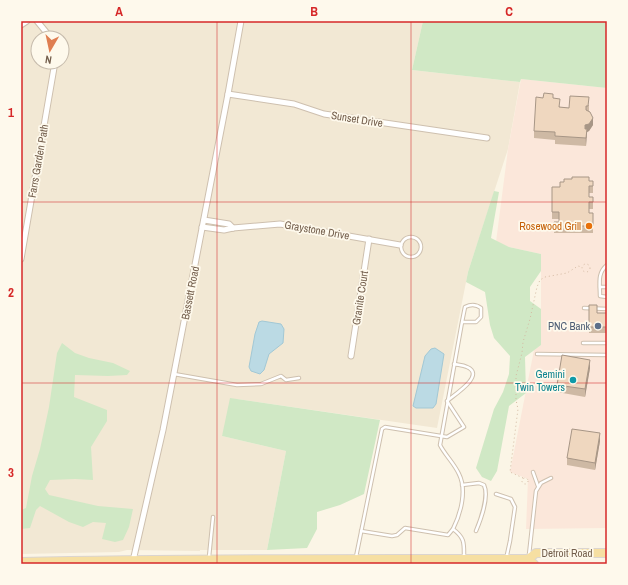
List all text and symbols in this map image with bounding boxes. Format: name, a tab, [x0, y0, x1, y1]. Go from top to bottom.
text: A	[115, 3, 123, 20]
text: B	[310, 3, 318, 20]
text: C	[505, 3, 513, 20]
north arrow	[30, 30, 70, 70]
text: N	[44, 52, 53, 67]
text: 1	[8, 104, 14, 121]
street label: Sunset Drive	[330, 108, 384, 130]
street label: Farrs Garden Path	[25, 123, 51, 199]
street label: Graystone Drive	[283, 217, 351, 243]
place label: Rosewood Grill	[519, 219, 581, 233]
marker: Rosewood Grill	[584, 221, 594, 231]
street label: Bassett Road	[178, 265, 202, 321]
street label: Granite Court	[349, 269, 371, 326]
text: 2	[8, 284, 14, 301]
place label: PNC Bank	[548, 319, 590, 333]
marker: PNC Bank	[593, 321, 603, 331]
place label: Gemini Twin Towers	[515, 367, 565, 394]
marker: Gemini Twin Towers	[568, 375, 578, 385]
text: 3	[8, 464, 14, 481]
street label: Detroit Road	[541, 546, 593, 560]

